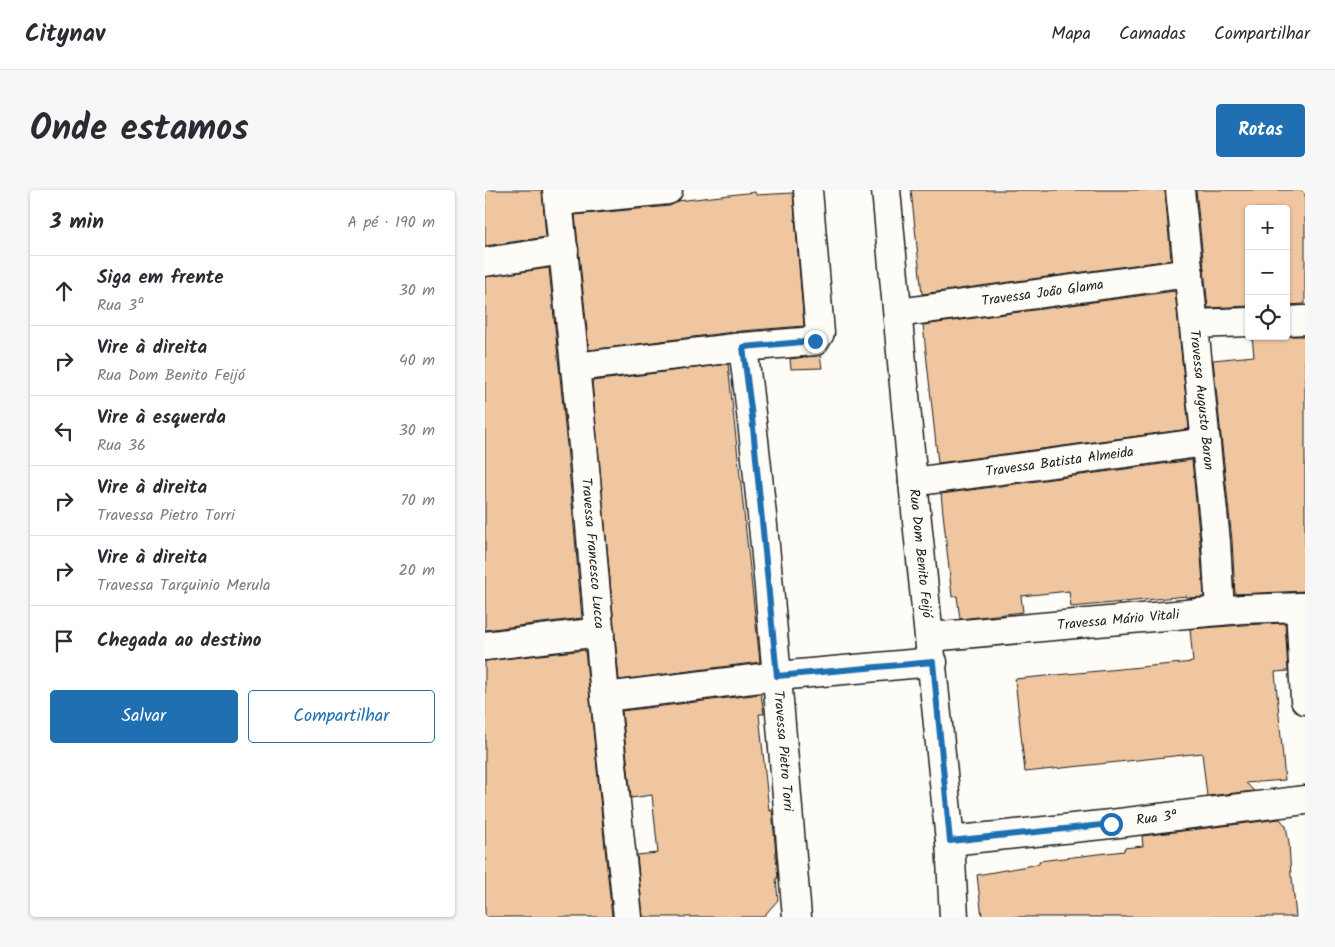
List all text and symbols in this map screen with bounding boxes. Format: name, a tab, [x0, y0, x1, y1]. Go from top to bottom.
text: Citynav	[25, 15, 105, 54]
text: Mapa	[1051, 20, 1091, 49]
text: Camadas	[1119, 20, 1186, 49]
text: Compartilhar	[1214, 20, 1310, 49]
text: Onde estamos	[30, 102, 249, 158]
button: Rotas	[1216, 104, 1305, 157]
map controls	[1245, 205, 1290, 340]
button: +	[1245, 205, 1290, 250]
text: 3 min	[50, 206, 104, 239]
text: A pé · 190 m	[348, 210, 435, 235]
button: −	[1245, 250, 1290, 295]
text: Siga em frente	[97, 263, 224, 293]
street label: Travessa João Glama	[980, 274, 1105, 312]
icon: ahead	[50, 277, 78, 305]
text: 30 m	[399, 278, 435, 303]
text: Rua 3ª	[97, 293, 145, 318]
button: locate	[1245, 295, 1290, 340]
street label: Travessa Augusto Baron	[1183, 329, 1220, 471]
route end	[804, 330, 827, 353]
text: Vire à direita	[97, 333, 207, 363]
icon: right	[50, 347, 78, 375]
text: 40 m	[399, 348, 435, 373]
text: Rua Dom Benito Feijó	[97, 363, 245, 388]
text: Vire à esquerda	[97, 403, 226, 433]
icon: left	[50, 417, 78, 445]
text: 30 m	[399, 418, 435, 443]
text: Rua 36	[97, 433, 146, 458]
street label: Travessa Batista Almeida	[984, 441, 1135, 483]
text: Vire à direita	[97, 473, 207, 503]
street label: Travessa Francesco Lucca	[575, 477, 610, 630]
icon: right	[50, 487, 78, 515]
text: 70 m	[400, 488, 435, 513]
street label: Rua Dom Benito Feijó	[903, 488, 938, 620]
text: Travessa Pietro Torri	[97, 503, 235, 528]
text: Vire à direita	[97, 543, 207, 573]
icon: right	[50, 557, 78, 585]
text: 20 m	[399, 558, 435, 583]
text: Travessa Tarquinio Merula	[97, 573, 271, 598]
street label: Travessa Mário Vitali	[1056, 604, 1181, 637]
text: Chegada ao destino	[97, 626, 262, 656]
icon: arrive	[50, 627, 78, 655]
button: Salvar	[50, 690, 238, 743]
button: Compartilhar	[248, 690, 435, 743]
street label: Travessa Pietro Torri	[767, 690, 799, 813]
street label: Rua 3ª	[1135, 805, 1179, 831]
route start	[1100, 813, 1123, 836]

